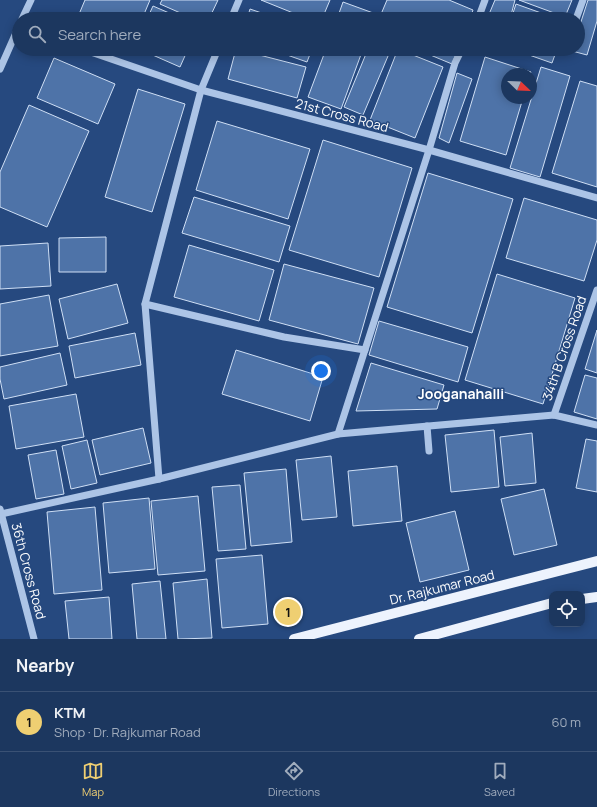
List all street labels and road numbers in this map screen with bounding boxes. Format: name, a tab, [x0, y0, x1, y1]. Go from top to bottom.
street label: 21st Cross Road	[293, 94, 391, 136]
street label: 34th B Cross Road	[538, 293, 590, 403]
street label: 36th Cross Road	[7, 521, 51, 621]
street label: Dr. Rajkumar Road	[388, 565, 496, 609]

